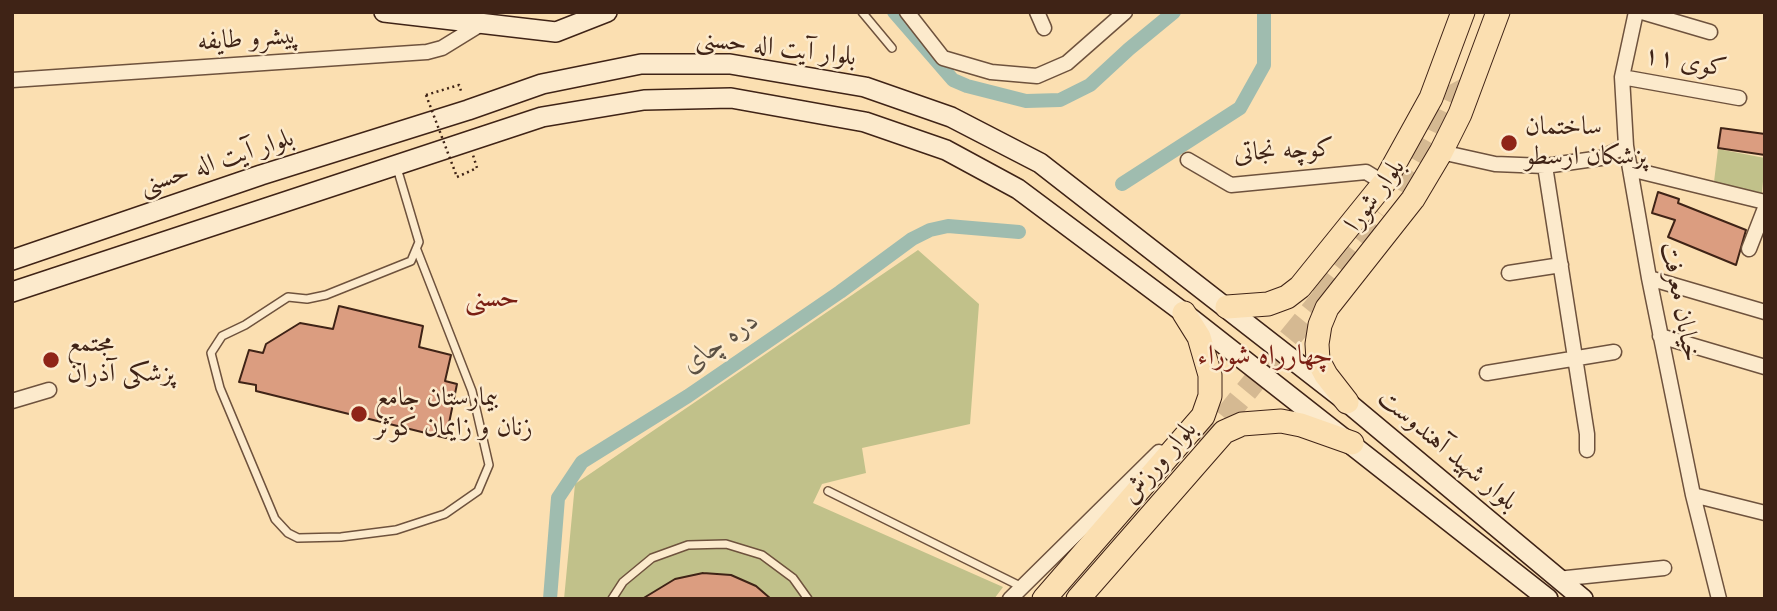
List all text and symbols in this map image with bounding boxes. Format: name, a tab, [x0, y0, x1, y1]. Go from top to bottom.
street label: پیشرو طایفه	[196, 21, 300, 59]
street label: بلوار آیت اله حسنی	[694, 24, 858, 74]
street label: کوی ۱۱	[1641, 40, 1729, 86]
place label: ساختمان پزشکان ارسطو	[1525, 112, 1647, 174]
street label: بلوار آیت اله حسنی	[136, 123, 298, 203]
marker: ساختمان پزشکان ارسطو	[1499, 133, 1519, 153]
street label: کوچه نجاتی	[1233, 134, 1335, 170]
street label: بلوار شورا	[1339, 153, 1413, 239]
street label: خیابان معرفت	[1652, 240, 1706, 364]
district label: حسنی	[465, 283, 519, 317]
water label: دره چای	[676, 304, 766, 382]
place label: مجتمع پزشکی آذران	[67, 329, 174, 390]
district label: چهارراه شوراء	[1197, 341, 1333, 375]
marker: مجتمع پزشکی آذران	[41, 350, 61, 370]
place label: بیمارستان جامع زنان و زایمان کوثر	[375, 383, 533, 444]
street label: بلوار شهید آهندوست	[1371, 383, 1523, 519]
marker: بیمارستان جامع زنان و زایمان کوثر	[349, 404, 369, 424]
street label: بلوار ورزش	[1115, 415, 1205, 511]

